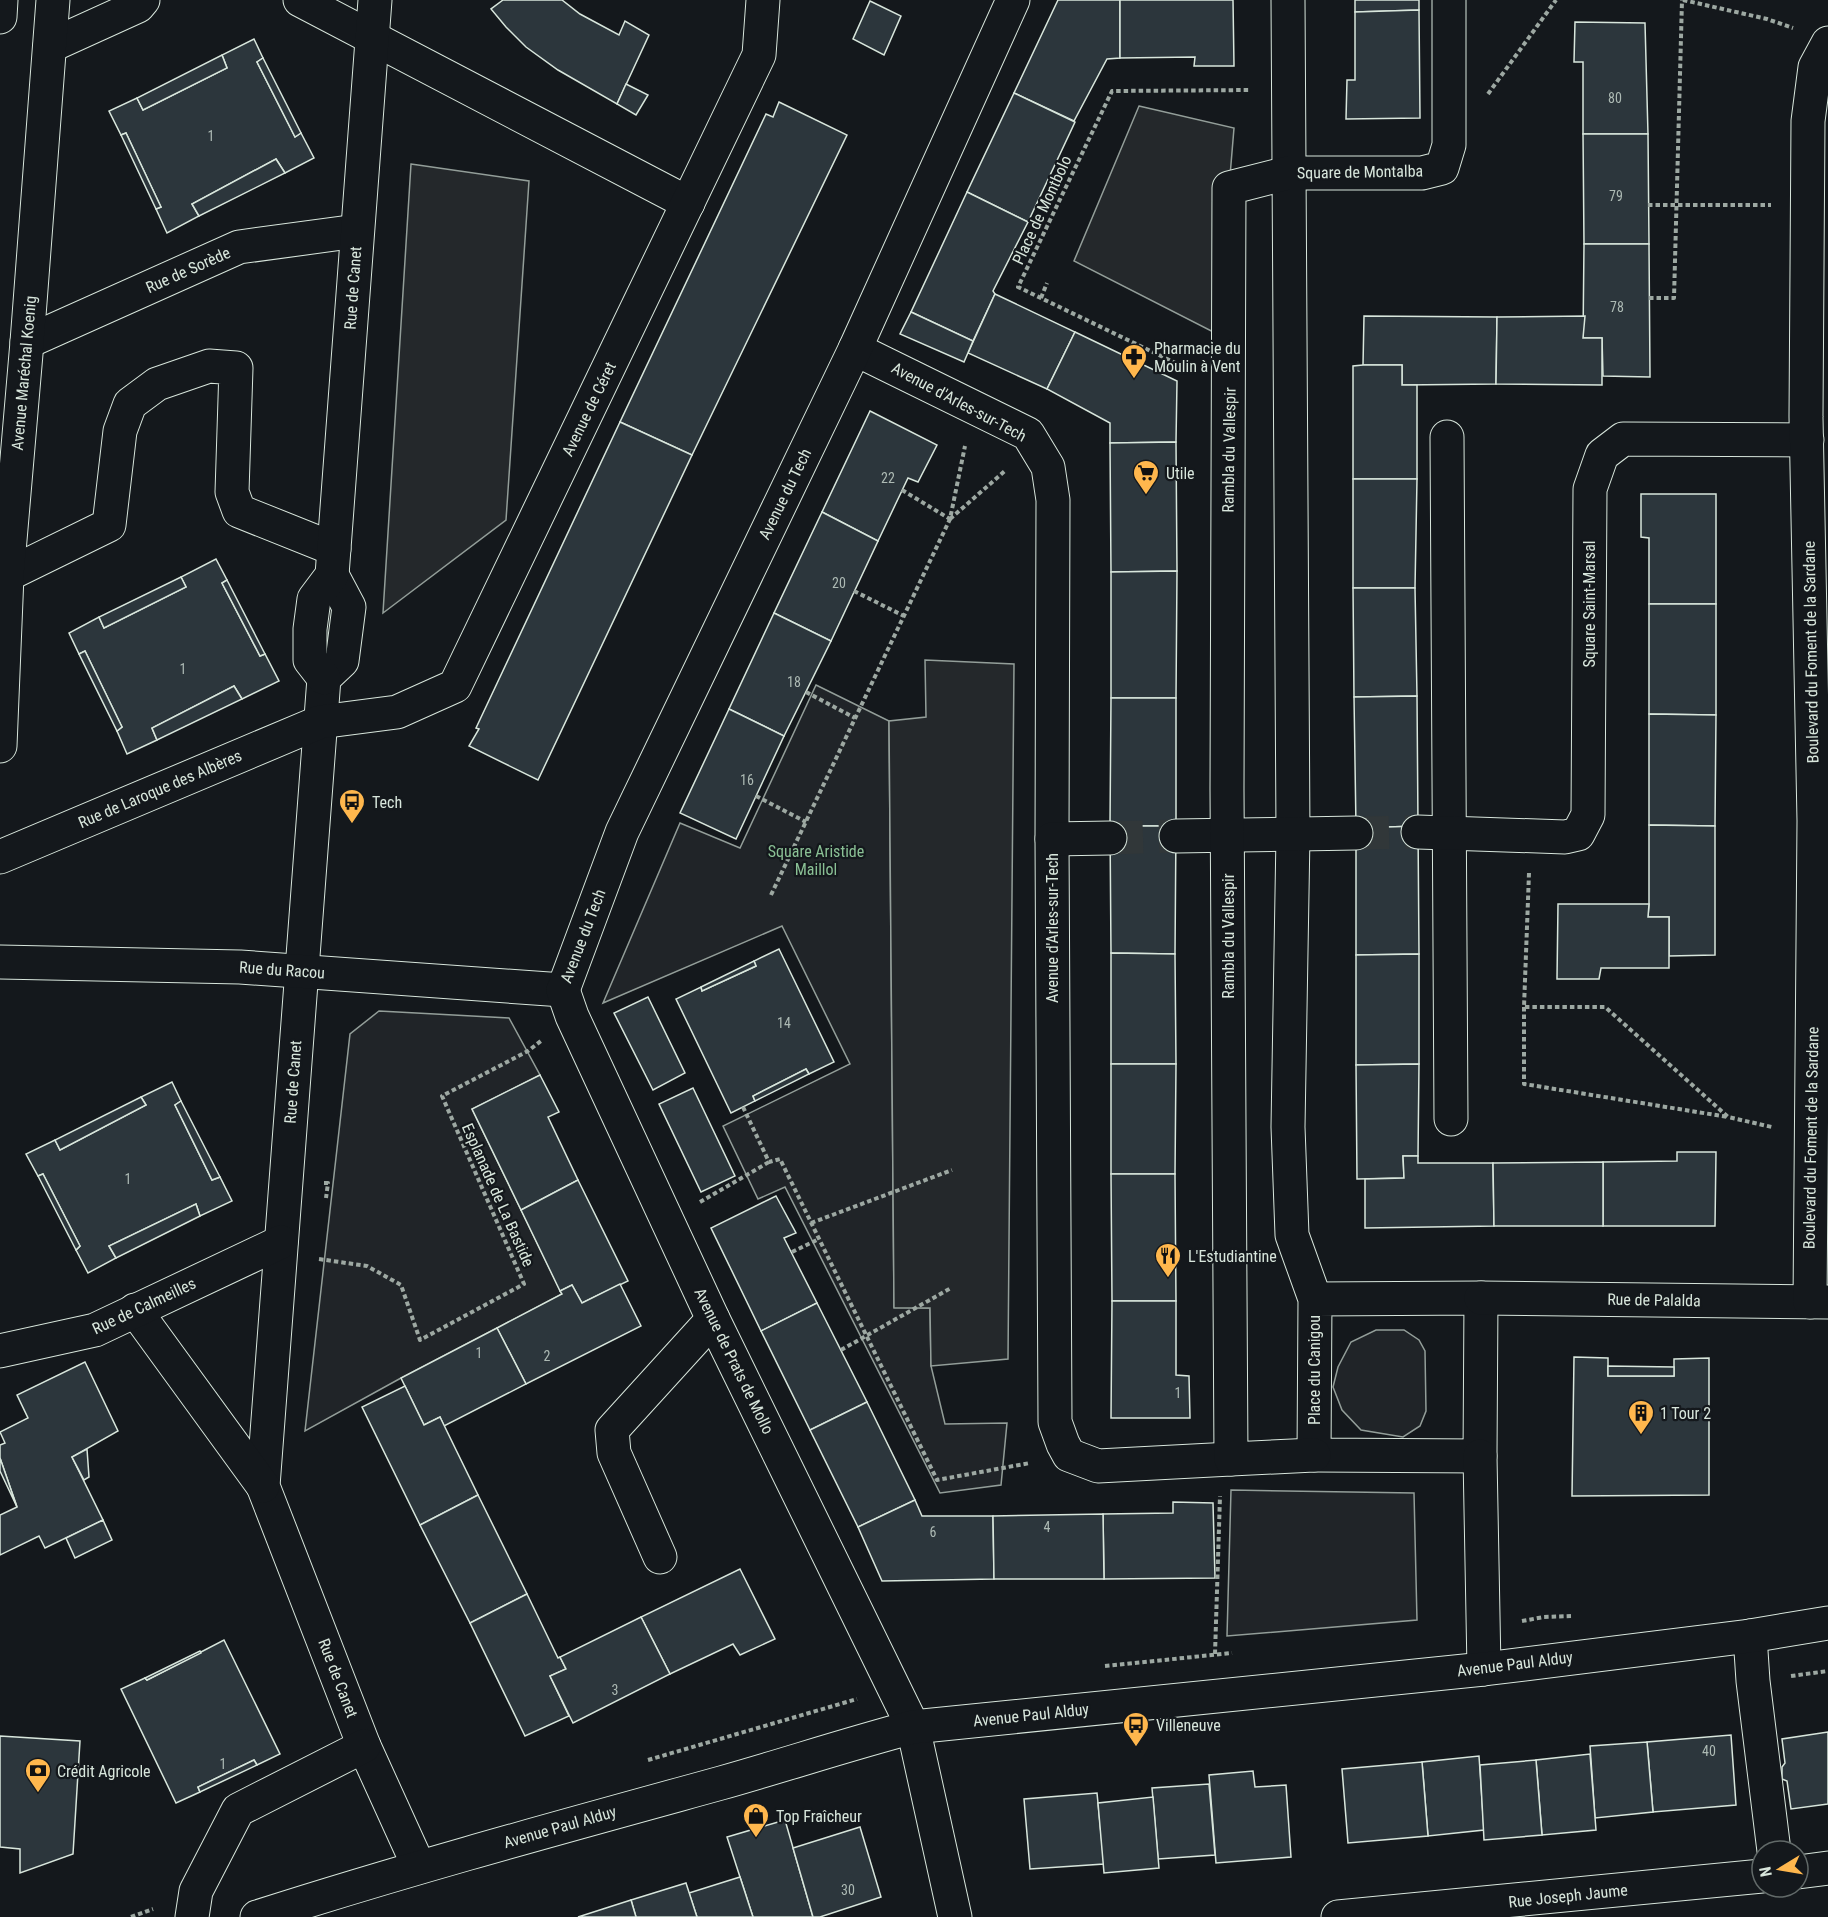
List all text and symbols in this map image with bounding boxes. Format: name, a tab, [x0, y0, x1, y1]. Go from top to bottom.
house number: 80	[1608, 90, 1622, 106]
house number: 1	[208, 128, 214, 144]
street label: Place de Montbolo	[1008, 152, 1076, 268]
street label: Square de Montalba	[1297, 161, 1423, 183]
house number: 79	[1609, 188, 1623, 204]
street label: Rue de Sorède	[143, 243, 233, 297]
street label: Rue de Canet	[341, 246, 365, 330]
street label: Avenue Maréchal Koenig	[8, 295, 40, 451]
house number: 78	[1610, 299, 1624, 315]
place label: Pharmacie du Moulin à Vent	[1154, 339, 1241, 376]
pharmacy icon: Pharmacie du Moulin à Vent	[1119, 342, 1149, 380]
street label: Avenue d'Arles-sur-Tech	[888, 358, 1030, 446]
street label: Avenue de Céret	[558, 359, 620, 459]
street label: Rambla du Vallespir	[1218, 387, 1240, 513]
street label: Avenue du Tech	[755, 445, 815, 543]
supermarket icon: Utile	[1131, 458, 1161, 496]
place label: Utile	[1166, 464, 1195, 483]
house number: 22	[881, 470, 895, 486]
street label: Square Saint-Marsal	[1580, 541, 1599, 667]
street label: Boulevard du Foment de la Sardane	[1800, 541, 1822, 763]
house number: 20	[832, 575, 846, 591]
house number: 1	[180, 661, 186, 677]
house number: 18	[787, 674, 801, 690]
street label: Rue de Laroque des Albères	[75, 746, 245, 832]
house number: 16	[740, 772, 754, 788]
bus stop icon: Tech	[337, 787, 367, 825]
place label: Tech	[372, 793, 402, 812]
park label: Square Aristide Maillol	[768, 842, 864, 879]
street label: Avenue d'Arles-sur-Tech	[1043, 853, 1062, 1003]
street label: Rambla du Vallespir	[1219, 873, 1238, 999]
street label: Avenue du Tech	[556, 886, 610, 986]
street label: Rue du Racou	[238, 958, 326, 982]
house number: 14	[777, 1015, 791, 1031]
street label: Boulevard du Foment de la Sardane	[1800, 1027, 1822, 1249]
street label: Rue de Canet	[281, 1040, 305, 1124]
street label: Esplanade de La Bastide	[458, 1121, 538, 1269]
house number: 1	[125, 1171, 131, 1187]
restaurant icon: L'Estudiantine	[1153, 1241, 1183, 1279]
place label: L'Estudiantine	[1188, 1247, 1277, 1266]
street label: Rue de Calmeilles	[89, 1274, 199, 1338]
street label: Avenue de Prats de Mollo	[690, 1285, 778, 1437]
street label: Rue de Palalda	[1607, 1290, 1701, 1310]
street label: Place du Canigou	[1305, 1315, 1324, 1425]
house number: 1	[476, 1345, 482, 1361]
house number: 2	[544, 1348, 551, 1364]
house number: 1	[1175, 1385, 1181, 1401]
building icon: 1 Tour 2	[1626, 1398, 1656, 1436]
place label: 1 Tour 2	[1660, 1404, 1711, 1423]
house number: 4	[1044, 1519, 1051, 1535]
house number: 6	[930, 1524, 937, 1540]
street label: Rue de Canet	[314, 1636, 362, 1720]
street label: Avenue Paul Alduy	[1456, 1647, 1574, 1681]
house number: 3	[612, 1682, 618, 1698]
street label: Avenue Paul Alduy	[972, 1699, 1090, 1731]
bus stop icon: Villeneuve	[1121, 1710, 1151, 1748]
place label: Villeneuve	[1156, 1716, 1221, 1735]
house number: 40	[1702, 1743, 1716, 1759]
bank icon: Crédit Agricole	[23, 1756, 53, 1794]
house number: 1	[220, 1756, 226, 1772]
place label: Crédit Agricole	[57, 1762, 151, 1781]
shop icon: Top Fraîcheur	[741, 1801, 771, 1839]
street label: Avenue Paul Alduy	[501, 1802, 619, 1852]
place label: Top Fraîcheur	[776, 1807, 862, 1826]
north arrow	[1750, 1839, 1810, 1899]
text: N	[1756, 1865, 1776, 1878]
street label: Rue Joseph Jaume	[1507, 1880, 1629, 1912]
house number: 30	[841, 1882, 855, 1898]

